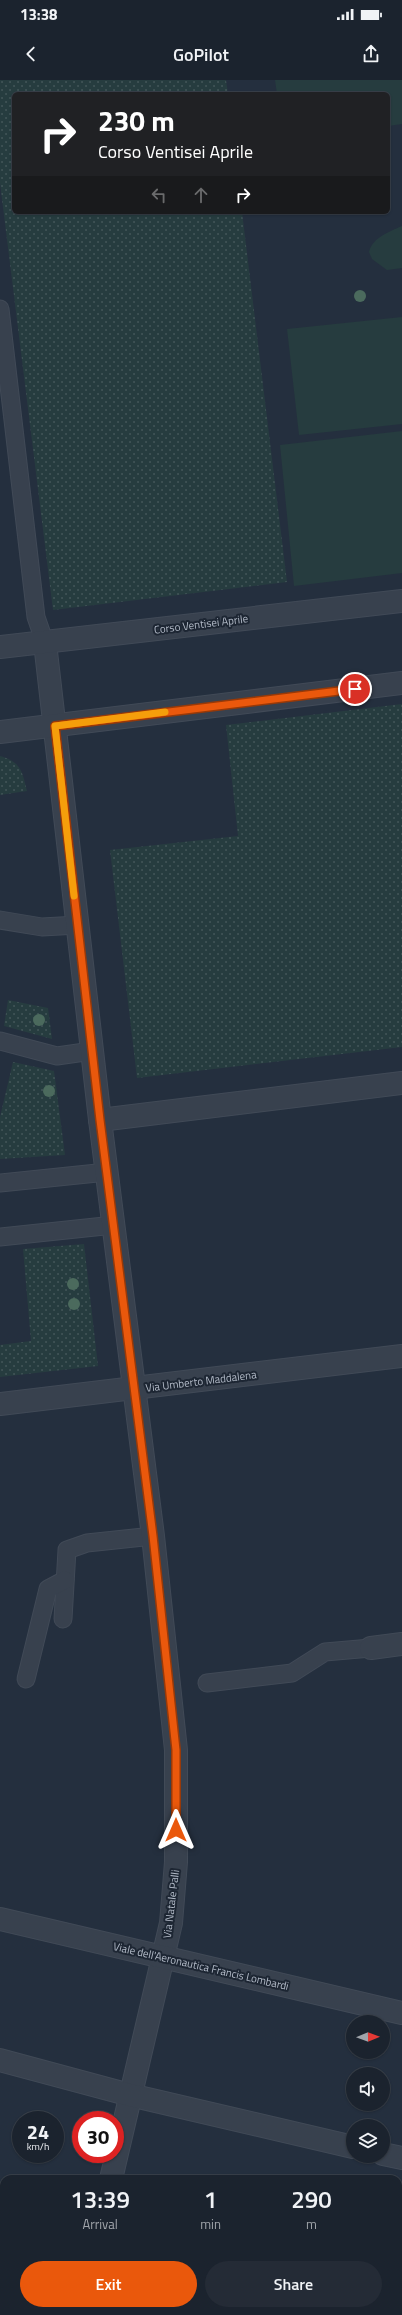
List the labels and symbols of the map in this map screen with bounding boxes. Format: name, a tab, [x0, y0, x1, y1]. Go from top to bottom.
street label: Corso Ventisei Aprile	[153, 610, 249, 638]
pin	[338, 672, 372, 706]
street label: Via Umberto Maddalena	[145, 1366, 258, 1396]
position arrow	[155, 1809, 197, 1851]
street label: Via Natale Palli	[159, 1869, 183, 1939]
street label: Viale dell'Aeronautica Francis Lombardi	[112, 1938, 290, 1994]
north arrow	[346, 2015, 390, 2059]
speed limit sign: 30	[72, 2111, 124, 2163]

